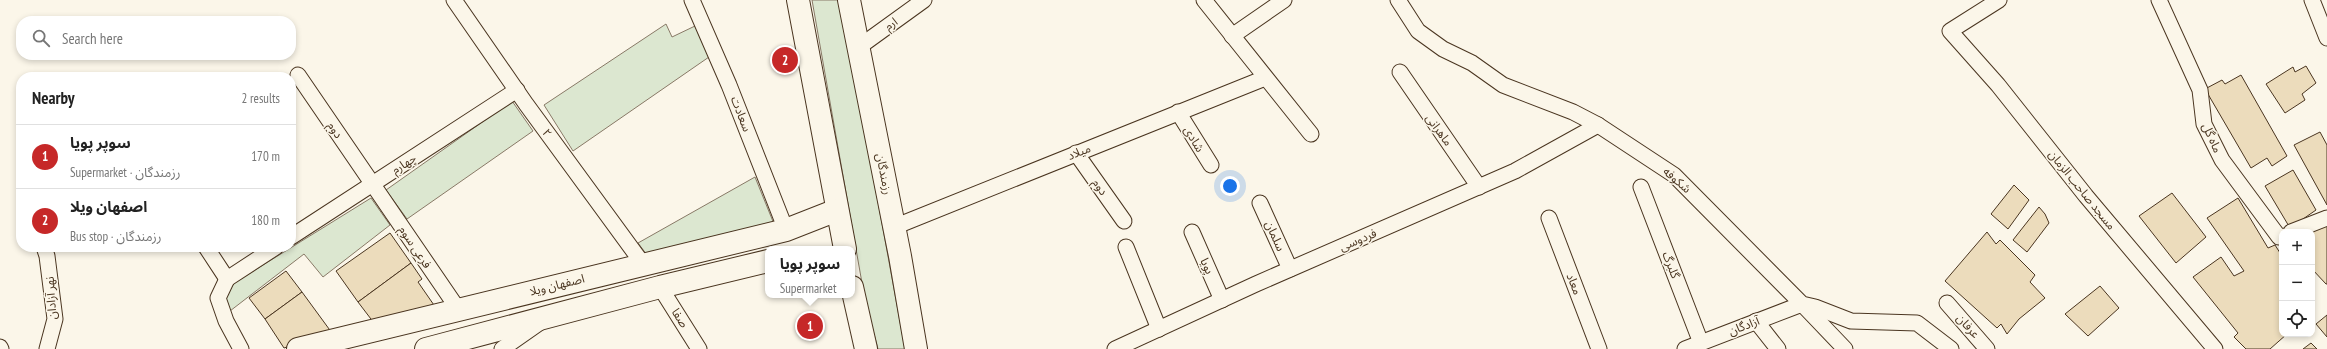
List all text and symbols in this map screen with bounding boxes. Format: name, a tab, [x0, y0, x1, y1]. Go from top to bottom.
street label: ارم	[881, 14, 901, 35]
search box	[16, 16, 296, 60]
icon: search	[30, 27, 52, 49]
text: Search here	[62, 29, 123, 48]
pin: 2	[772, 45, 798, 75]
text: Nearby	[32, 87, 75, 109]
text: 2 results	[241, 90, 280, 107]
street label: سعادت	[728, 94, 755, 134]
street label: ماهرانی	[1423, 111, 1456, 149]
street label: دوم	[323, 119, 347, 142]
street label: ماه گل	[2199, 121, 2226, 155]
street label: شادی	[1181, 123, 1208, 154]
street label: ۲	[539, 126, 555, 140]
text: سوپر پویا	[70, 133, 131, 152]
street label: میلاد	[1065, 140, 1093, 163]
street label: مسجد صاحب الزمان	[2045, 147, 2119, 233]
text: 1	[42, 148, 48, 165]
text: 170 m	[251, 148, 280, 165]
street label: چهارم	[389, 150, 420, 179]
street label: رزمندگان	[873, 152, 896, 196]
street label: شکوفه	[1660, 163, 1694, 196]
text: Supermarket · رزمندگان	[70, 164, 180, 181]
street label: دوم	[1088, 175, 1112, 199]
your location	[1220, 176, 1240, 196]
text: اصفهان ویلا	[70, 197, 147, 216]
text: 2	[42, 212, 48, 229]
text: 180 m	[251, 212, 280, 229]
street label: سلمان	[1262, 218, 1289, 253]
street label: فرعی سوم	[394, 223, 435, 272]
street label: فردوسی	[1337, 225, 1379, 254]
text: Bus stop · رزمندگان	[70, 228, 162, 245]
map controls	[2279, 229, 2315, 337]
button: +	[2279, 229, 2315, 265]
popup	[765, 246, 855, 298]
street label: گلبرگ	[1660, 249, 1684, 281]
text: سوپر پویا	[780, 254, 840, 273]
street label: پویا	[1196, 255, 1218, 277]
button: −	[2279, 265, 2315, 301]
street label: اصفهان ویلا	[528, 270, 586, 299]
street label: معاد	[1564, 271, 1585, 297]
street label: نهر آزادان	[42, 276, 59, 320]
text: Supermarket	[780, 280, 837, 297]
button: locate	[2279, 301, 2315, 337]
street label: صفا	[669, 305, 692, 330]
street label: عرفان	[1954, 310, 1983, 341]
pin: 1	[797, 311, 823, 341]
street label: آزادگان	[1726, 313, 1762, 338]

